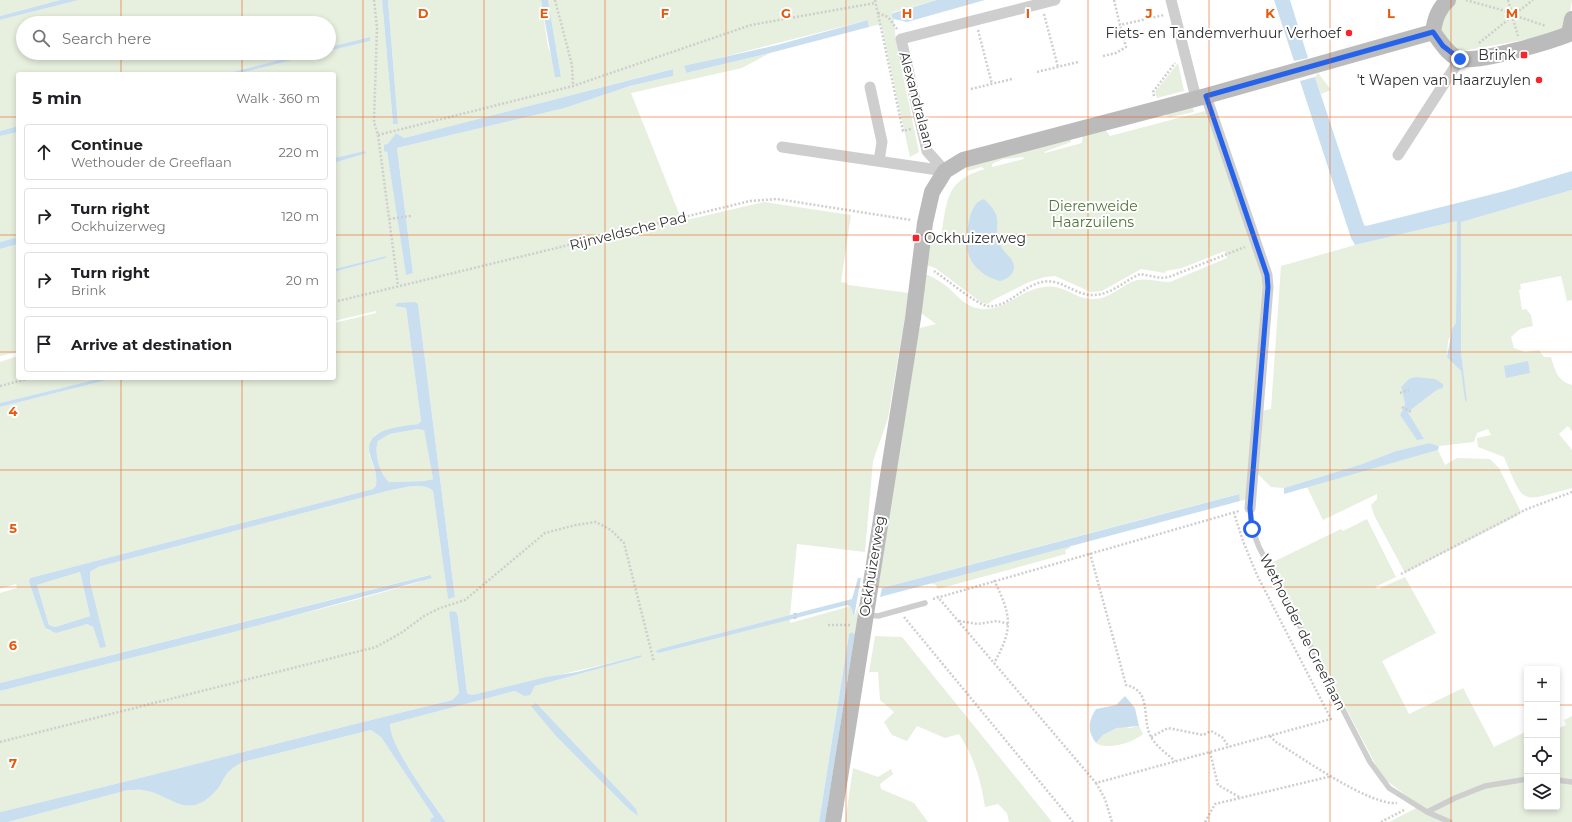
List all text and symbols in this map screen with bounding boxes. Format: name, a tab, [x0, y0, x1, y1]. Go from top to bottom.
text: D	[418, 5, 429, 21]
text: E	[540, 5, 549, 21]
text: F	[661, 5, 669, 21]
text: G	[781, 5, 791, 21]
text: H	[902, 5, 912, 21]
text: I	[1026, 5, 1030, 21]
text: J	[1144, 5, 1153, 21]
text: K	[1265, 5, 1275, 21]
text: L	[1387, 5, 1395, 21]
text: M	[1506, 5, 1518, 21]
search box	[16, 16, 336, 60]
place label: Fiets- en Tandemverhuur Verhoef	[1105, 24, 1342, 42]
icon: search	[30, 27, 52, 49]
marker: Fiets- en Tandemverhuur Verhoef	[1344, 28, 1354, 38]
text: Search here	[62, 29, 151, 48]
place label: Brink	[1478, 46, 1517, 64]
street label: Alexandralaan	[895, 50, 939, 150]
route end	[1451, 50, 1469, 68]
marker: Brink	[1519, 50, 1529, 60]
place label: 't Wapen van Haarzuylen	[1357, 71, 1531, 89]
marker: 't Wapen van Haarzuylen	[1534, 75, 1544, 85]
text: 5 min	[32, 88, 82, 108]
text: Walk · 360 m	[236, 90, 320, 106]
text: Continue	[71, 135, 143, 154]
icon: ahead	[33, 141, 55, 163]
text: 220 m	[278, 144, 319, 160]
text: Wethouder de Greeflaan	[71, 154, 232, 170]
park label: Dierenweide Haarzuilens	[1048, 197, 1138, 231]
text: Turn right	[71, 199, 150, 218]
icon: right	[33, 205, 55, 227]
text: 120 m	[281, 208, 319, 224]
street label: Rijnveldsche Pad	[568, 208, 688, 254]
text: Ockhuizerweg	[71, 218, 166, 234]
place label: Ockhuizerweg	[924, 229, 1026, 247]
marker: Ockhuizerweg	[911, 233, 921, 243]
text: Turn right	[71, 263, 150, 282]
icon: right	[33, 269, 55, 291]
text: 20 m	[286, 272, 319, 288]
text: Brink	[71, 282, 106, 298]
icon: arrive	[33, 333, 55, 355]
text: Arrive at destination	[71, 335, 232, 354]
text: 4	[9, 403, 18, 419]
street label: Ockhuizerweg	[855, 514, 889, 618]
text: 5	[9, 520, 17, 536]
route start	[1243, 520, 1261, 538]
street label: Wethouder de Greeflaan	[1256, 551, 1350, 713]
text: 6	[9, 637, 18, 653]
map controls	[1524, 666, 1560, 810]
button: +	[1524, 666, 1560, 702]
button: −	[1524, 702, 1560, 738]
button: locate	[1524, 738, 1560, 774]
text: 7	[9, 755, 17, 771]
button: layers	[1524, 774, 1560, 810]

